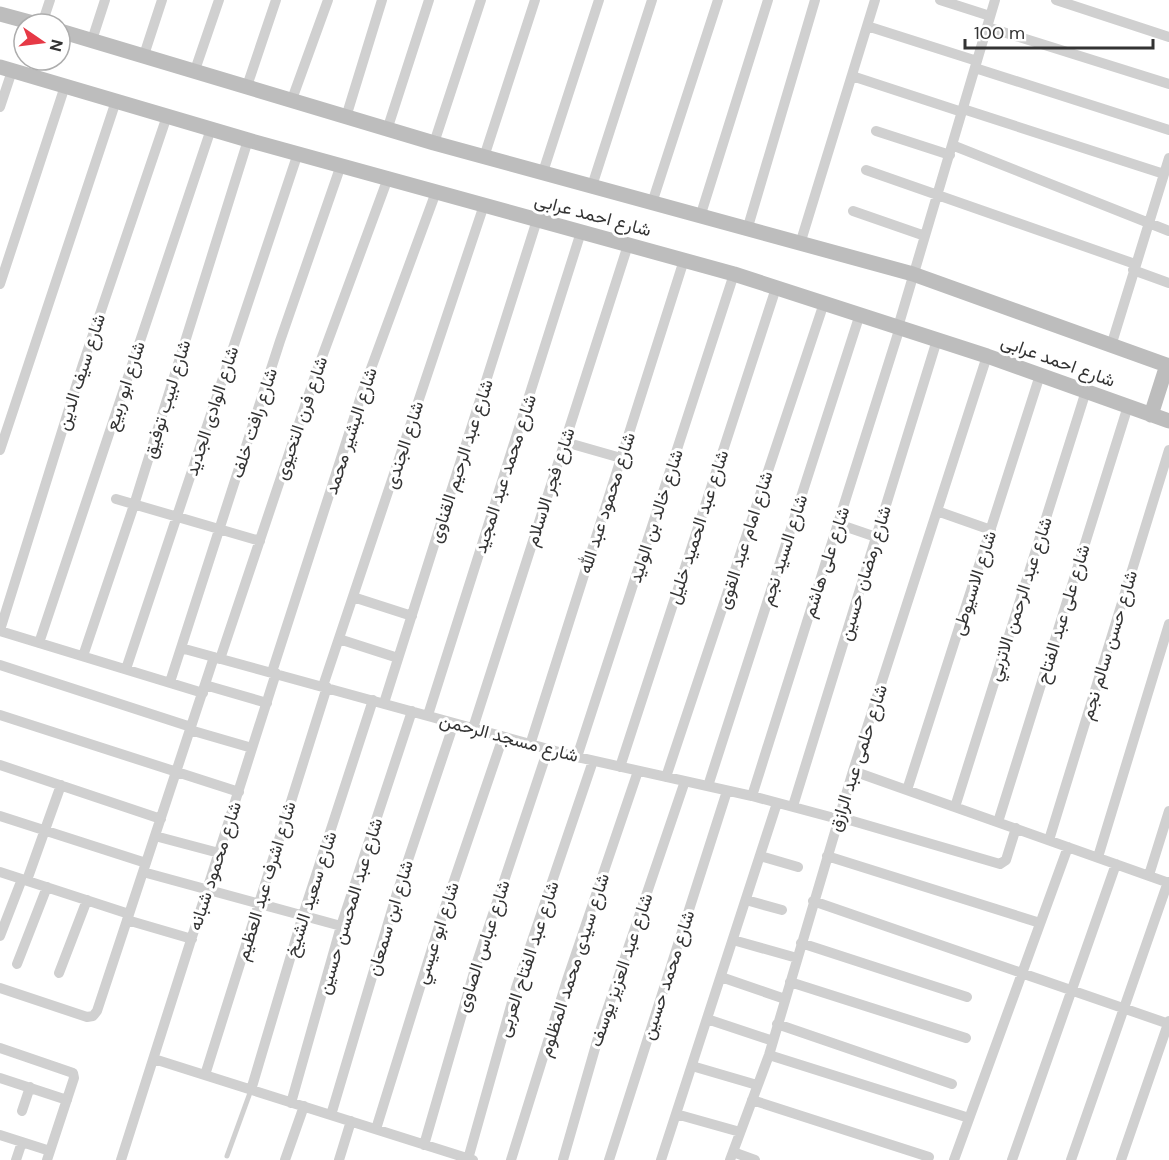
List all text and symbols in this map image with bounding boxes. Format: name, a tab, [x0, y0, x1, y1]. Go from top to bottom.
north arrow	[12, 12, 72, 72]
scale bar	[965, 12, 1152, 50]
text: 100 m	[974, 21, 1025, 45]
text: N	[44, 37, 68, 54]
street label: شارع احمد عرابى	[532, 188, 654, 242]
street label: شارع سيف الدين	[51, 311, 111, 433]
street label: شارع احمد عرابى	[998, 329, 1118, 393]
street label: شارع لبيب توفيق	[138, 337, 196, 461]
street label: شارع ابو ربيع	[99, 338, 151, 434]
street label: شارع الوادى الجديد	[180, 343, 244, 479]
street label: شارع فرن التحيوى	[269, 353, 333, 483]
street label: شارع البشير محمد	[319, 364, 383, 498]
street label: شارع رافت خلف	[225, 365, 283, 481]
street label: شارع عبد الرحيم القناوى	[423, 376, 499, 546]
street label: شارع محمد عبد المجيد	[468, 392, 542, 556]
street label: شارع الجندى	[379, 398, 429, 492]
street label: شارع فجر الاسلام	[520, 425, 580, 549]
street label: شارع محمود عبد الله	[573, 429, 641, 577]
street label: شارع خالد بن الوليد	[623, 446, 689, 586]
street label: شارع عبد الحميد خليل	[662, 447, 734, 607]
street label: شارع امام عبد القوى	[711, 468, 779, 612]
street label: شارع السيد نجم	[755, 491, 813, 609]
street label: شارع على هاشم	[797, 503, 855, 621]
street label: شارع رمضان حسين	[833, 503, 897, 643]
street label: شارع عبد الرحمن الاتربي	[982, 514, 1061, 685]
street label: شارع الاسيوطى	[946, 528, 1002, 638]
street label: شارع على عبد الفتاح	[1030, 541, 1096, 687]
street label: شارع حسن سالم نجم	[1075, 567, 1143, 723]
street label: شارع حلمى عبد الرازق	[823, 681, 893, 835]
street label: شارع مسجد الرحمن	[437, 708, 581, 768]
street label: شارع محمود شبانه	[183, 798, 247, 934]
street label: شارع اشرف عبد العظيم	[230, 798, 302, 964]
street label: شارع عبد المحسن حسين	[312, 815, 388, 997]
street label: شارع سعيد الشيخ	[279, 828, 343, 960]
street label: شارع ابن سمعان	[361, 857, 419, 979]
street label: شارع سيدى محمد المظلوم	[533, 870, 615, 1060]
street label: شارع عباس الصاوى	[450, 877, 516, 1015]
street label: شارع عبد الفتاح العربى	[491, 878, 565, 1040]
street label: شارع ابو عيسي	[409, 879, 468, 988]
street label: شارع عبد العزيز يوسف	[583, 890, 659, 1050]
street label: شارع محمد حسين	[636, 907, 700, 1043]

